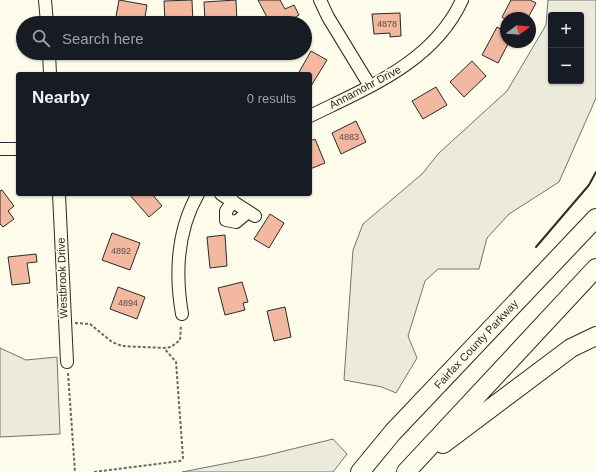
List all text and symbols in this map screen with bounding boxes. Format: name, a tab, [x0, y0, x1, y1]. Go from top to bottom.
north arrow	[500, 12, 536, 48]
map controls	[548, 12, 584, 84]
button: +	[548, 12, 584, 48]
search box	[16, 16, 312, 60]
house number: 4878	[377, 19, 397, 29]
icon: search	[30, 27, 52, 49]
text: Search here	[62, 30, 144, 47]
button: −	[548, 48, 584, 84]
street label: Annamohr Drive	[327, 63, 403, 111]
text: Nearby	[32, 88, 90, 107]
text: 0 results	[247, 91, 296, 106]
house number: 4883	[339, 132, 359, 142]
street label: Westbrook Drive	[55, 237, 69, 319]
house number: 4892	[111, 246, 131, 256]
street label: Fairfax County Parkway	[432, 297, 521, 391]
house number: 4894	[118, 298, 138, 308]

